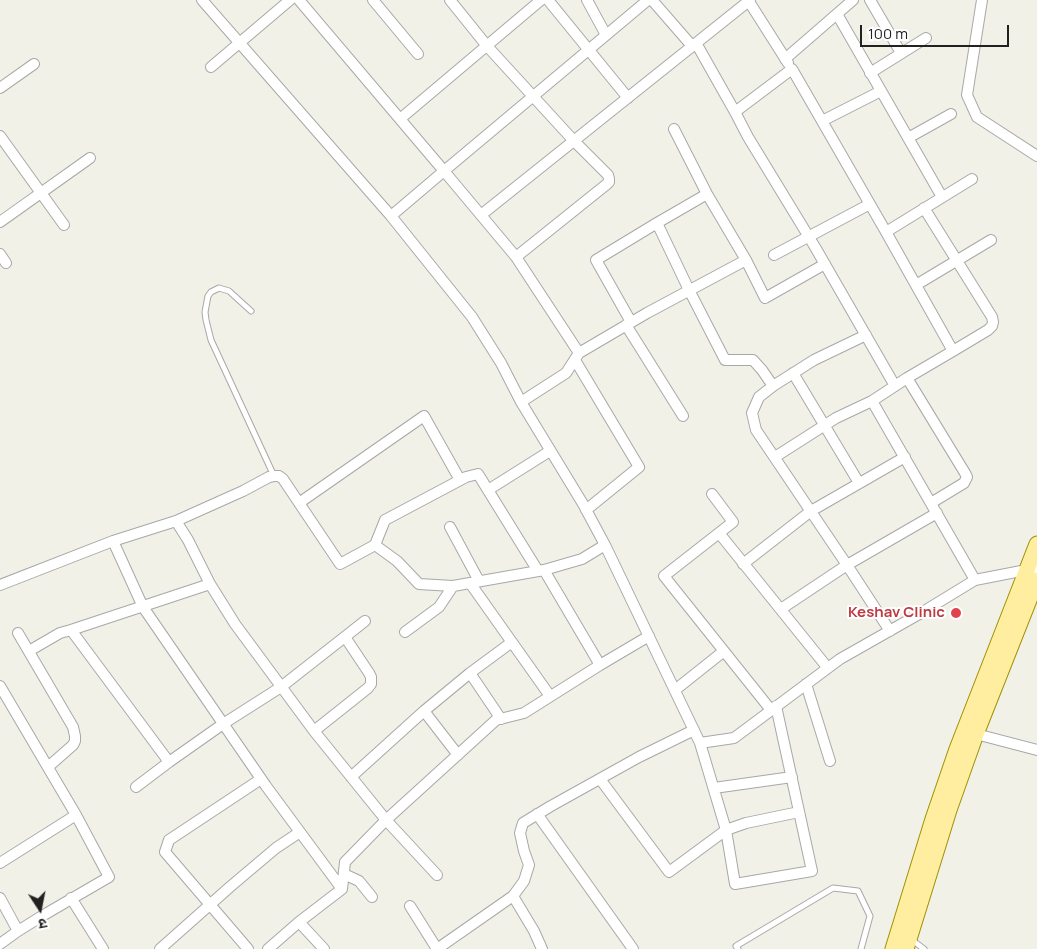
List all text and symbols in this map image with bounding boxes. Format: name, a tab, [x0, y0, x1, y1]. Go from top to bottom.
scale bar	[862, 15, 1011, 47]
text: 100 m	[868, 23, 908, 44]
place label: Keshav Clinic	[848, 604, 945, 622]
marker: Keshav Clinic	[949, 606, 963, 620]
north arrow	[15, 884, 65, 934]
text: उ	[37, 914, 49, 934]

